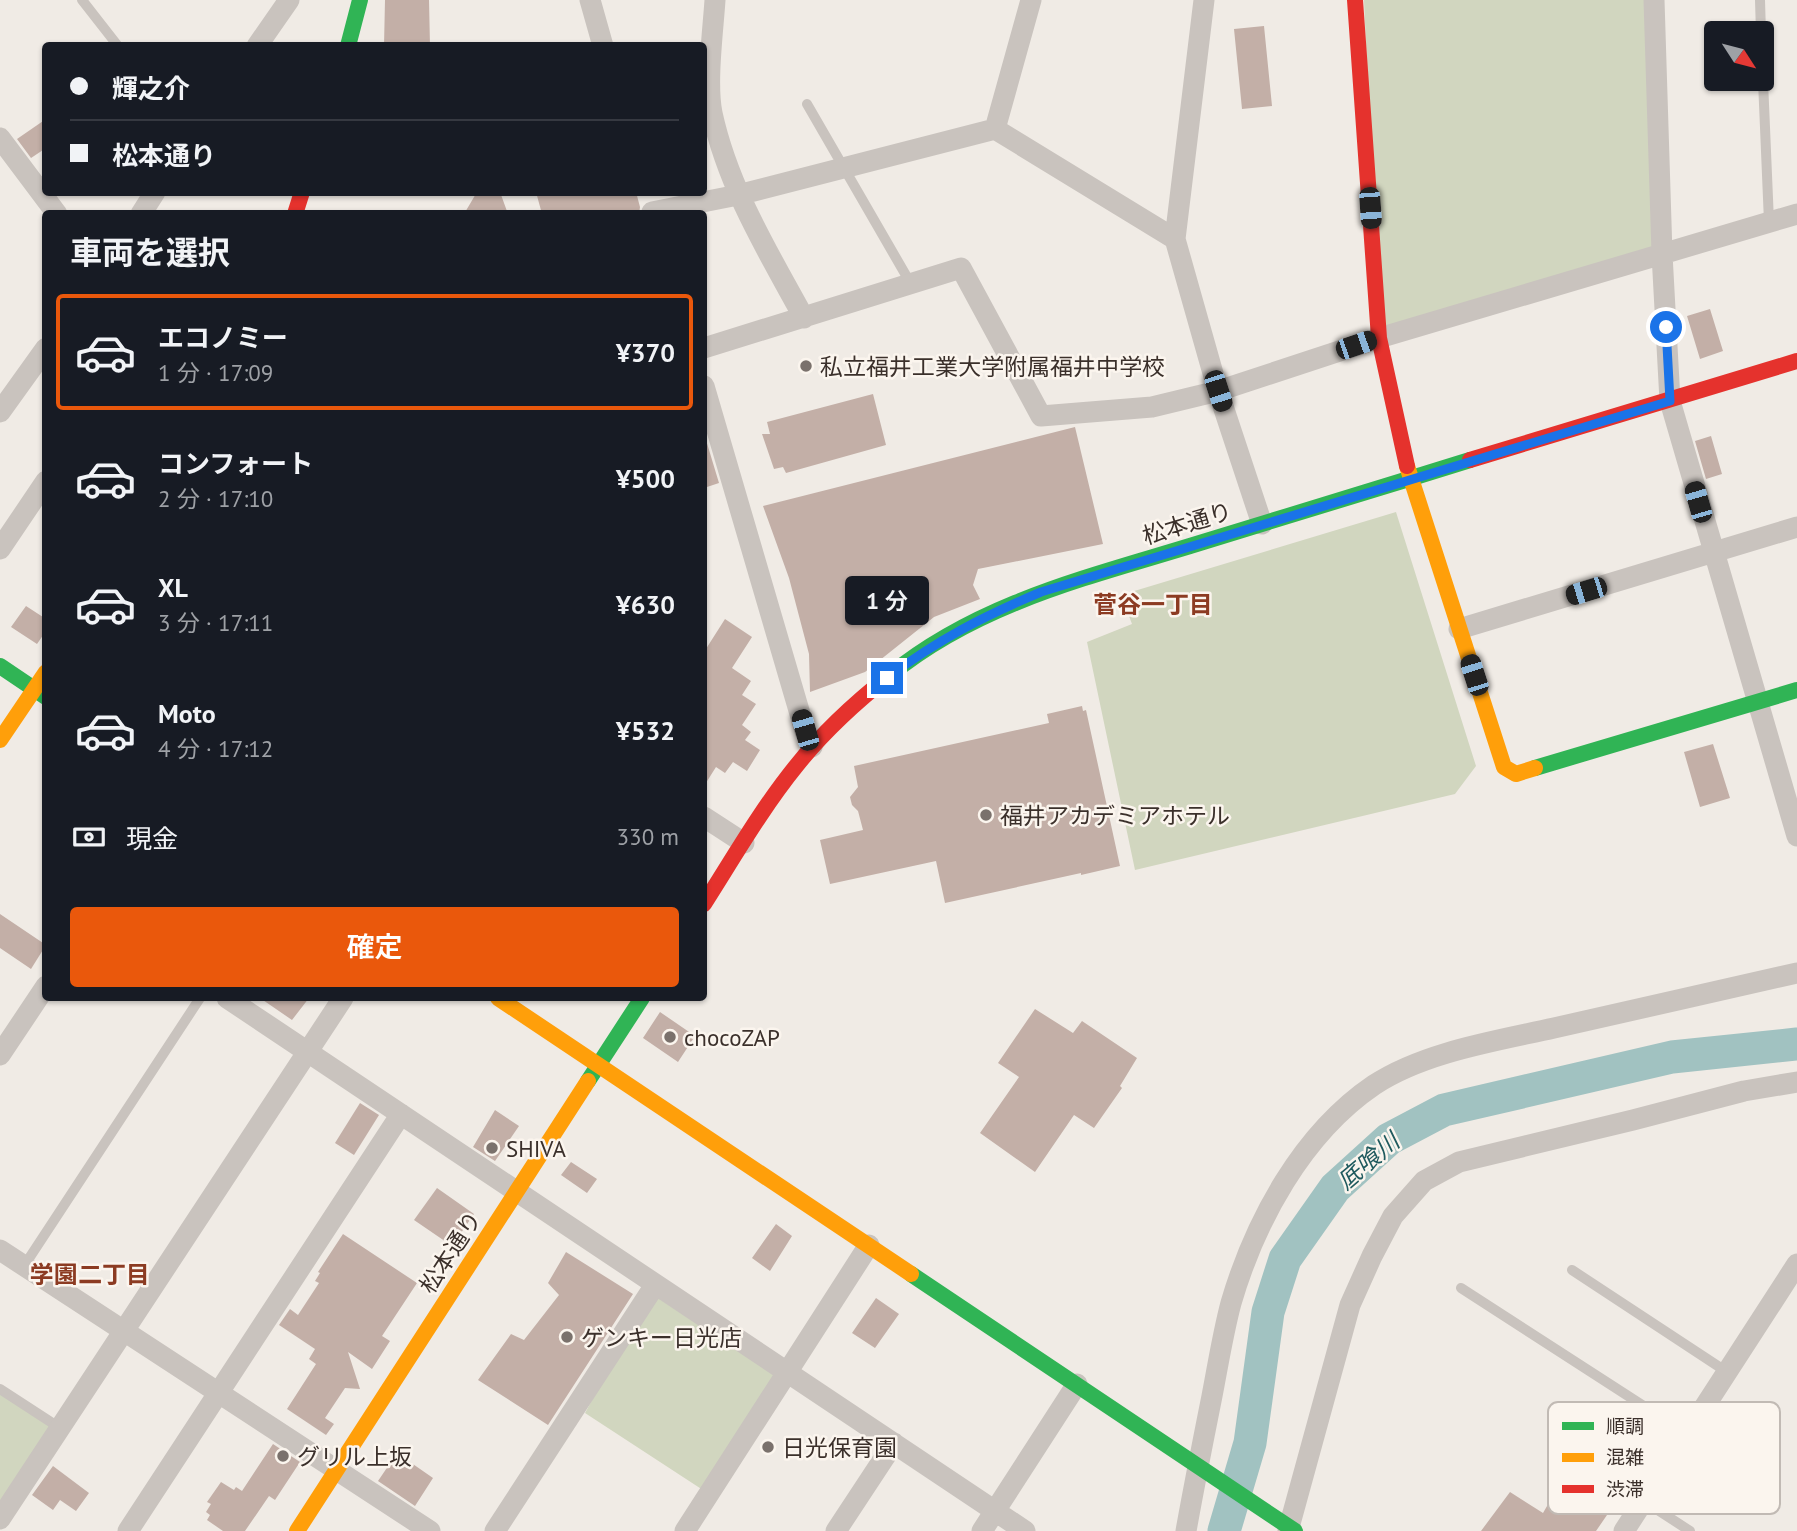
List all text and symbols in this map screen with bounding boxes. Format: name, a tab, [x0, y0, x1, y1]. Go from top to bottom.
north arrow	[1704, 21, 1774, 91]
map controls	[1704, 21, 1774, 91]
text: 輝之介	[112, 72, 190, 105]
text: 松本通り	[112, 139, 216, 172]
car	[1359, 186, 1382, 230]
text: 車両を選択	[70, 231, 230, 273]
route start	[1650, 311, 1682, 343]
icon: car	[74, 321, 137, 384]
text: エコノミー	[158, 321, 288, 354]
car	[1333, 328, 1380, 362]
text: ¥370	[616, 336, 675, 369]
place label: 私立福井工業大学附属福井中学校	[820, 352, 1165, 381]
text: 1 分 · 17:09	[158, 358, 273, 387]
marker: 私立福井工業大学附属福井中学校	[798, 358, 814, 374]
car	[1202, 368, 1235, 414]
icon: car	[74, 447, 137, 510]
text: コンフォート	[158, 447, 313, 480]
text: ¥500	[616, 462, 675, 495]
car	[1683, 479, 1714, 525]
text: 2 分 · 17:10	[158, 484, 273, 513]
street label: 松本通り	[1139, 496, 1235, 550]
text: XL	[158, 571, 188, 604]
icon: car	[74, 573, 137, 636]
car	[1563, 575, 1610, 607]
callout: 1 分	[845, 576, 929, 626]
text: 1 分	[866, 586, 908, 615]
text: ¥630	[616, 588, 675, 621]
district label: 菅谷一丁目	[1093, 589, 1213, 620]
text: 3 分 · 17:11	[158, 608, 273, 637]
car	[1458, 652, 1491, 698]
route end	[871, 662, 903, 694]
text: Moto	[158, 697, 216, 730]
icon: car	[74, 699, 137, 762]
car	[790, 707, 821, 753]
text: ¥532	[616, 714, 675, 747]
text: 4 分 · 17:12	[158, 734, 273, 763]
place label: 福井アカデミアホテル	[1000, 801, 1230, 830]
marker: 福井アカデミアホテル	[978, 807, 994, 823]
icon: cash	[70, 818, 108, 856]
text: 現金	[126, 822, 178, 855]
text: 330 m	[617, 822, 679, 851]
button: 確定	[70, 907, 679, 987]
place label: chocoZAP	[684, 1023, 780, 1052]
marker: chocoZAP	[662, 1029, 678, 1045]
water label: 底喰川	[1330, 1124, 1408, 1196]
place label: SHIVA	[506, 1134, 566, 1163]
marker: SHIVA	[484, 1140, 500, 1156]
street label: 松本通り	[413, 1206, 487, 1298]
district label: 学園二丁目	[30, 1259, 150, 1290]
place label: ゲンキー日光店	[581, 1323, 742, 1352]
marker: ゲンキー日光店	[559, 1329, 575, 1345]
legend	[1548, 1402, 1780, 1514]
text: 順調	[1606, 1414, 1644, 1438]
place label: 日光保育園	[782, 1433, 897, 1462]
marker: 日光保育園	[760, 1439, 776, 1455]
place label: グリル上坂	[297, 1442, 412, 1471]
text: 混雑	[1606, 1445, 1644, 1469]
marker: グリル上坂	[275, 1448, 291, 1464]
text: 渋滞	[1606, 1477, 1644, 1501]

